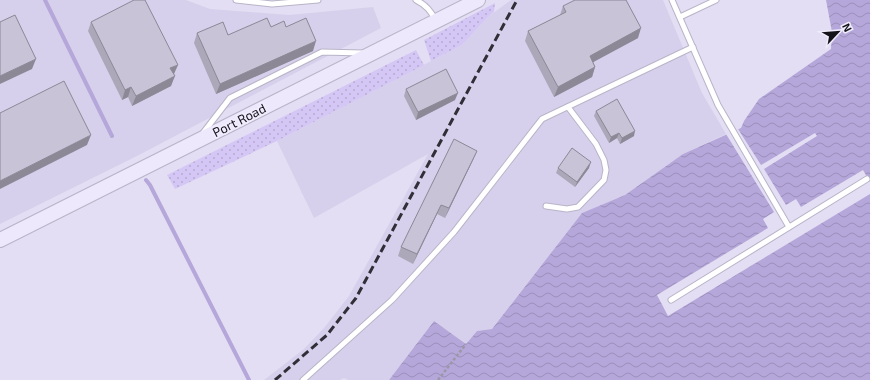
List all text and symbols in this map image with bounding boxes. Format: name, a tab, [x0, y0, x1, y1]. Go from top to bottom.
north arrow	[818, 12, 858, 52]
text: N	[840, 21, 855, 34]
street label: Port Road	[210, 100, 268, 140]

